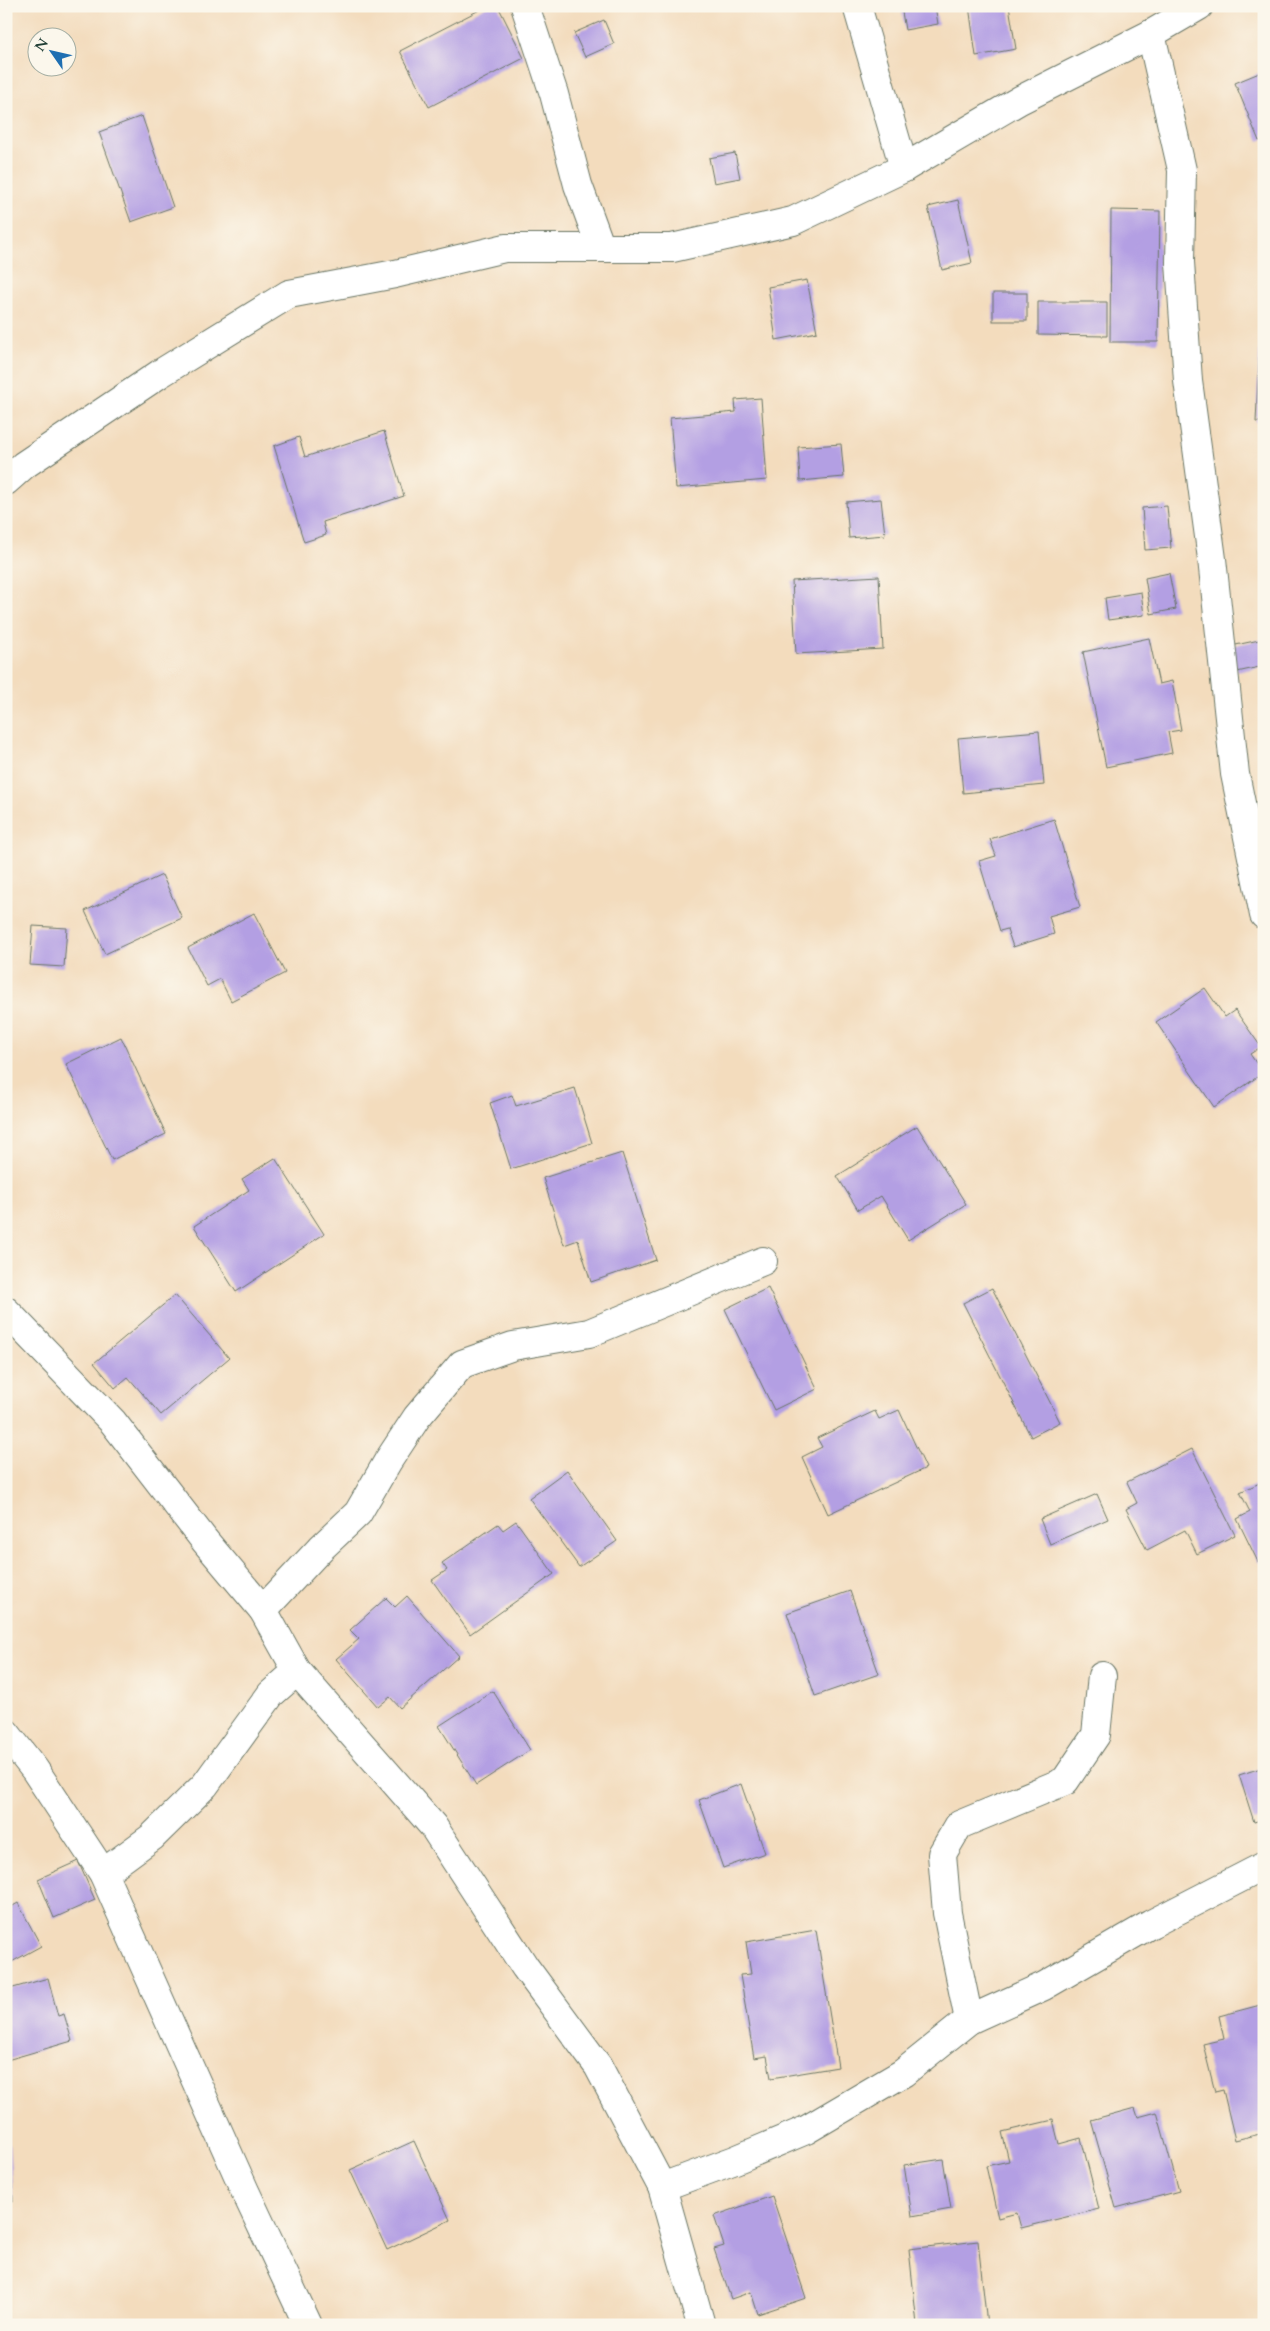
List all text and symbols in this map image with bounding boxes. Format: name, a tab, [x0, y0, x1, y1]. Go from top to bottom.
north arrow	[28, 28, 78, 78]
text: N	[30, 35, 53, 55]

